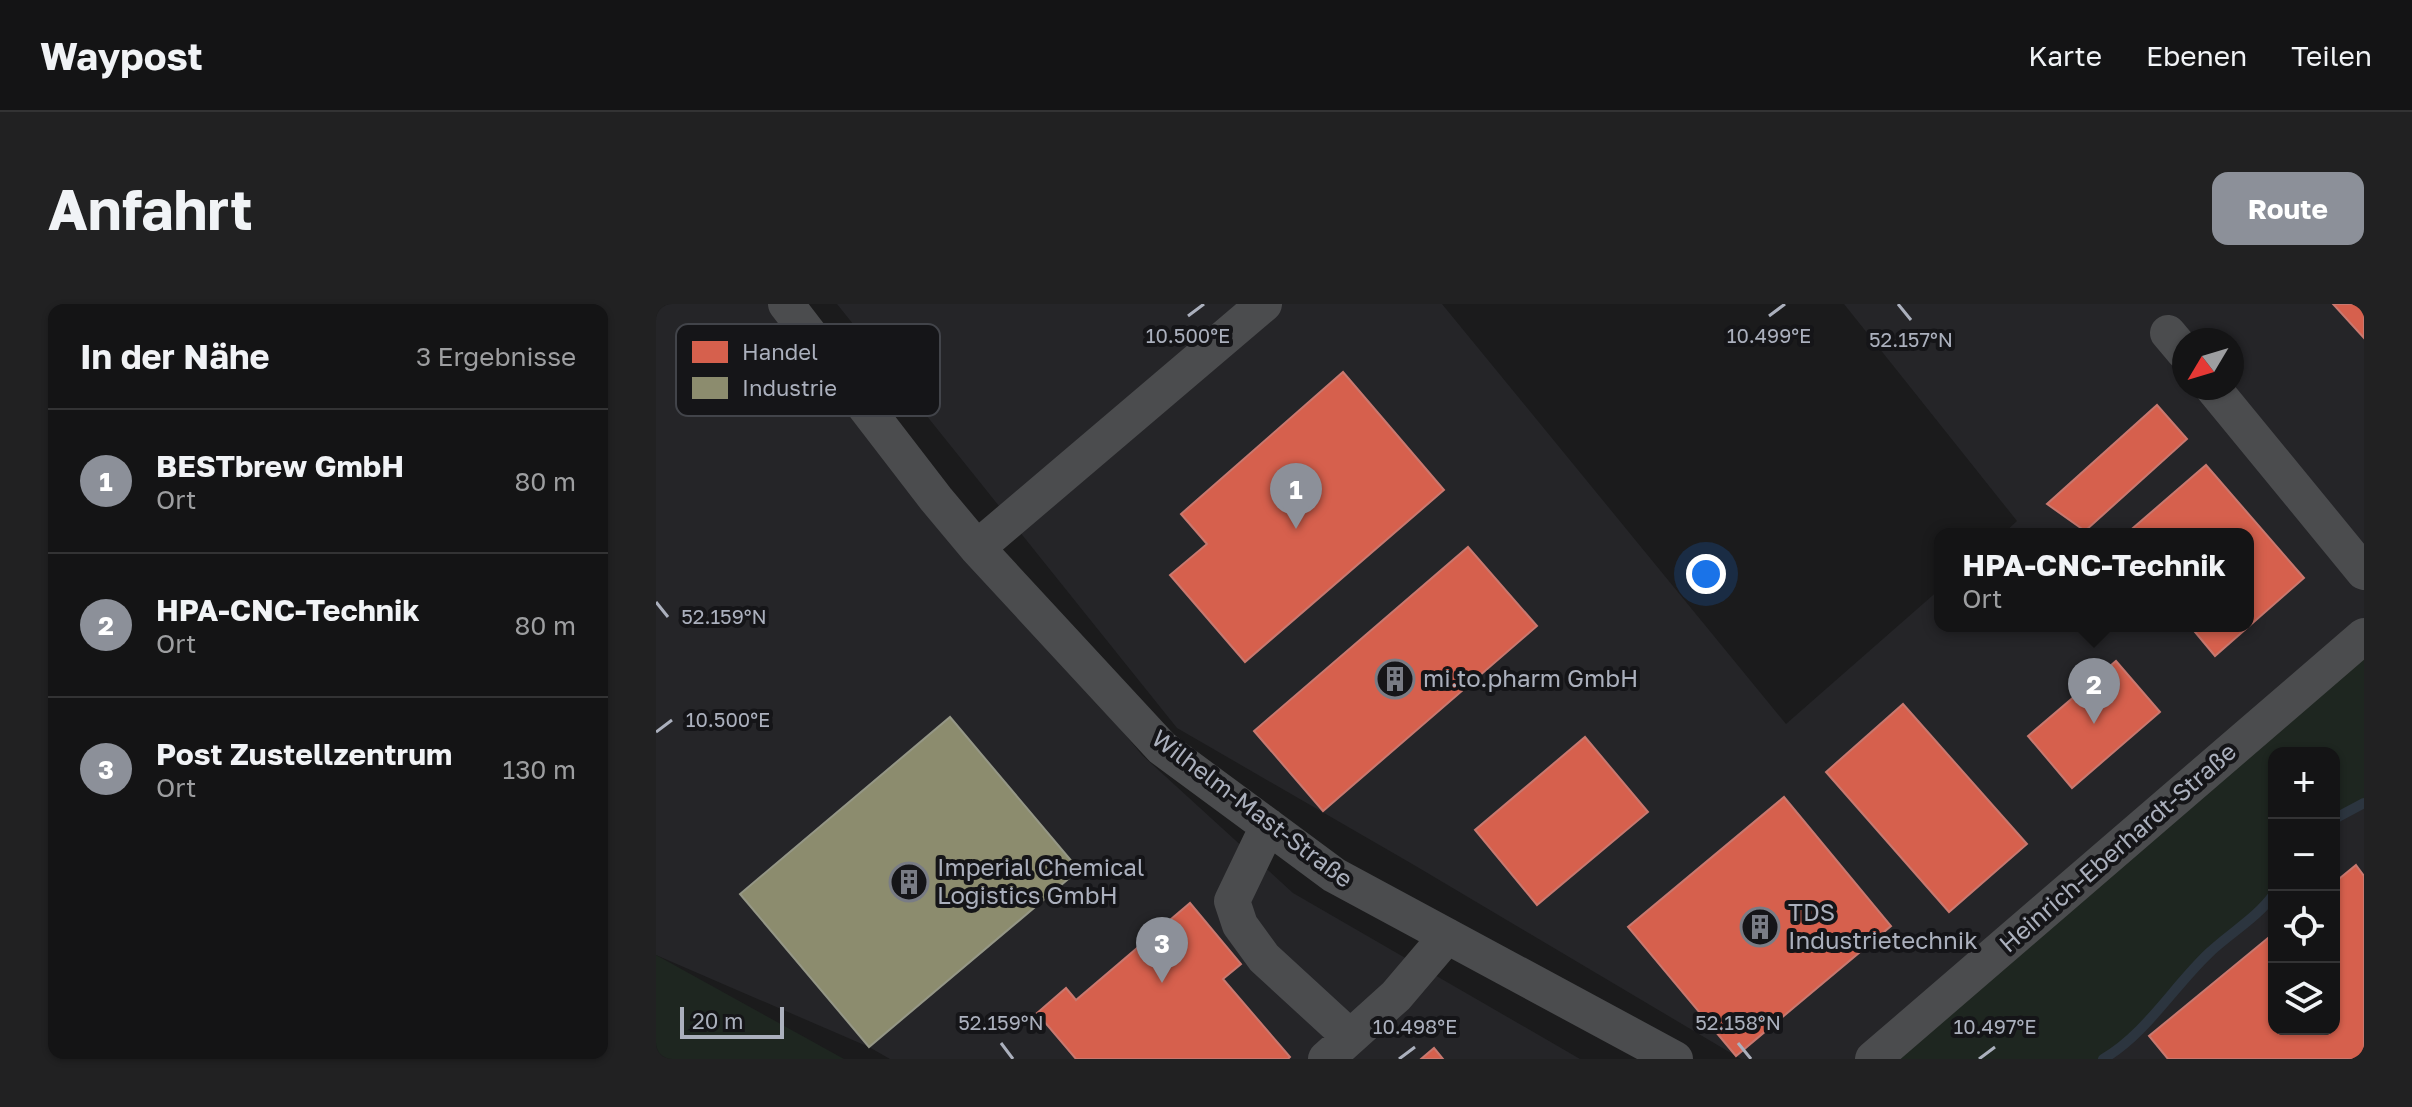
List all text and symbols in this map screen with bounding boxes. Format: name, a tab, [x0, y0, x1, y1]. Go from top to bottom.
text: Waypost	[40, 33, 203, 78]
text: Karte	[2028, 39, 2102, 72]
text: Ebenen	[2146, 39, 2247, 72]
text: Teilen	[2291, 39, 2372, 72]
button: Route	[2212, 172, 2364, 245]
text: Anfahrt	[48, 175, 253, 242]
text: 10.500°E	[1146, 323, 1230, 347]
text: 10.499°E	[1727, 323, 1811, 347]
legend	[676, 324, 940, 416]
text: 52.157°N	[1869, 327, 1953, 351]
north arrow	[2172, 328, 2244, 400]
text: In der Nähe	[80, 336, 270, 376]
text: Handel	[742, 338, 818, 365]
text: 3 Ergebnisse	[416, 341, 576, 372]
text: Industrie	[742, 374, 837, 401]
text: BESTbrew GmbH	[156, 448, 404, 484]
pin: 1	[1270, 463, 1322, 529]
text: 1	[99, 466, 113, 497]
text: 80 m	[515, 466, 576, 497]
text: Ort	[156, 484, 196, 515]
popup	[1934, 528, 2254, 632]
text: HPA-CNC-Technik	[1962, 547, 2226, 583]
your location	[1686, 554, 1726, 594]
text: Ort	[1962, 583, 2003, 614]
text: HPA-CNC-Technik	[156, 592, 420, 628]
text: 52.159°N	[681, 604, 767, 628]
text: 2	[98, 610, 114, 641]
text: 80 m	[515, 610, 576, 641]
text: Ort	[156, 628, 196, 659]
building icon: mi.to.pharm GmbH	[1374, 658, 1416, 700]
pin: 2	[2068, 658, 2120, 724]
place label: mi.to.pharm GmbH	[1423, 663, 1638, 692]
text: 10.500°E	[686, 707, 770, 731]
street label: Wilhelm-Mast-Straße	[1147, 723, 1359, 893]
text: Post Zustellzentrum	[156, 736, 452, 772]
street label: Heinrich-Eberhardt-Straße	[1993, 736, 2241, 958]
map controls	[2268, 747, 2340, 1035]
button: +	[2268, 747, 2340, 819]
text: 3	[98, 754, 114, 785]
text: 130 m	[503, 754, 576, 785]
text: Ort	[156, 772, 196, 803]
button: −	[2268, 819, 2340, 891]
place label: Imperial Chemical Logistics GmbH	[937, 852, 1144, 909]
building icon: Imperial Chemical Logistics GmbH	[888, 861, 930, 903]
button: locate	[2268, 891, 2340, 963]
place label: TDS Industrietechnik	[1788, 897, 1978, 954]
building icon: TDS Industrietechnik	[1739, 906, 1781, 948]
pin: 3	[1136, 917, 1188, 983]
button: layers	[2268, 963, 2340, 1035]
scale bar	[680, 1003, 784, 1039]
text: 20 m	[692, 1007, 743, 1034]
text: 52.159°N	[958, 1010, 1044, 1034]
text: 52.158°N	[1695, 1010, 1781, 1034]
text: 10.498°E	[1373, 1014, 1457, 1038]
text: 10.497°E	[1954, 1014, 2037, 1038]

